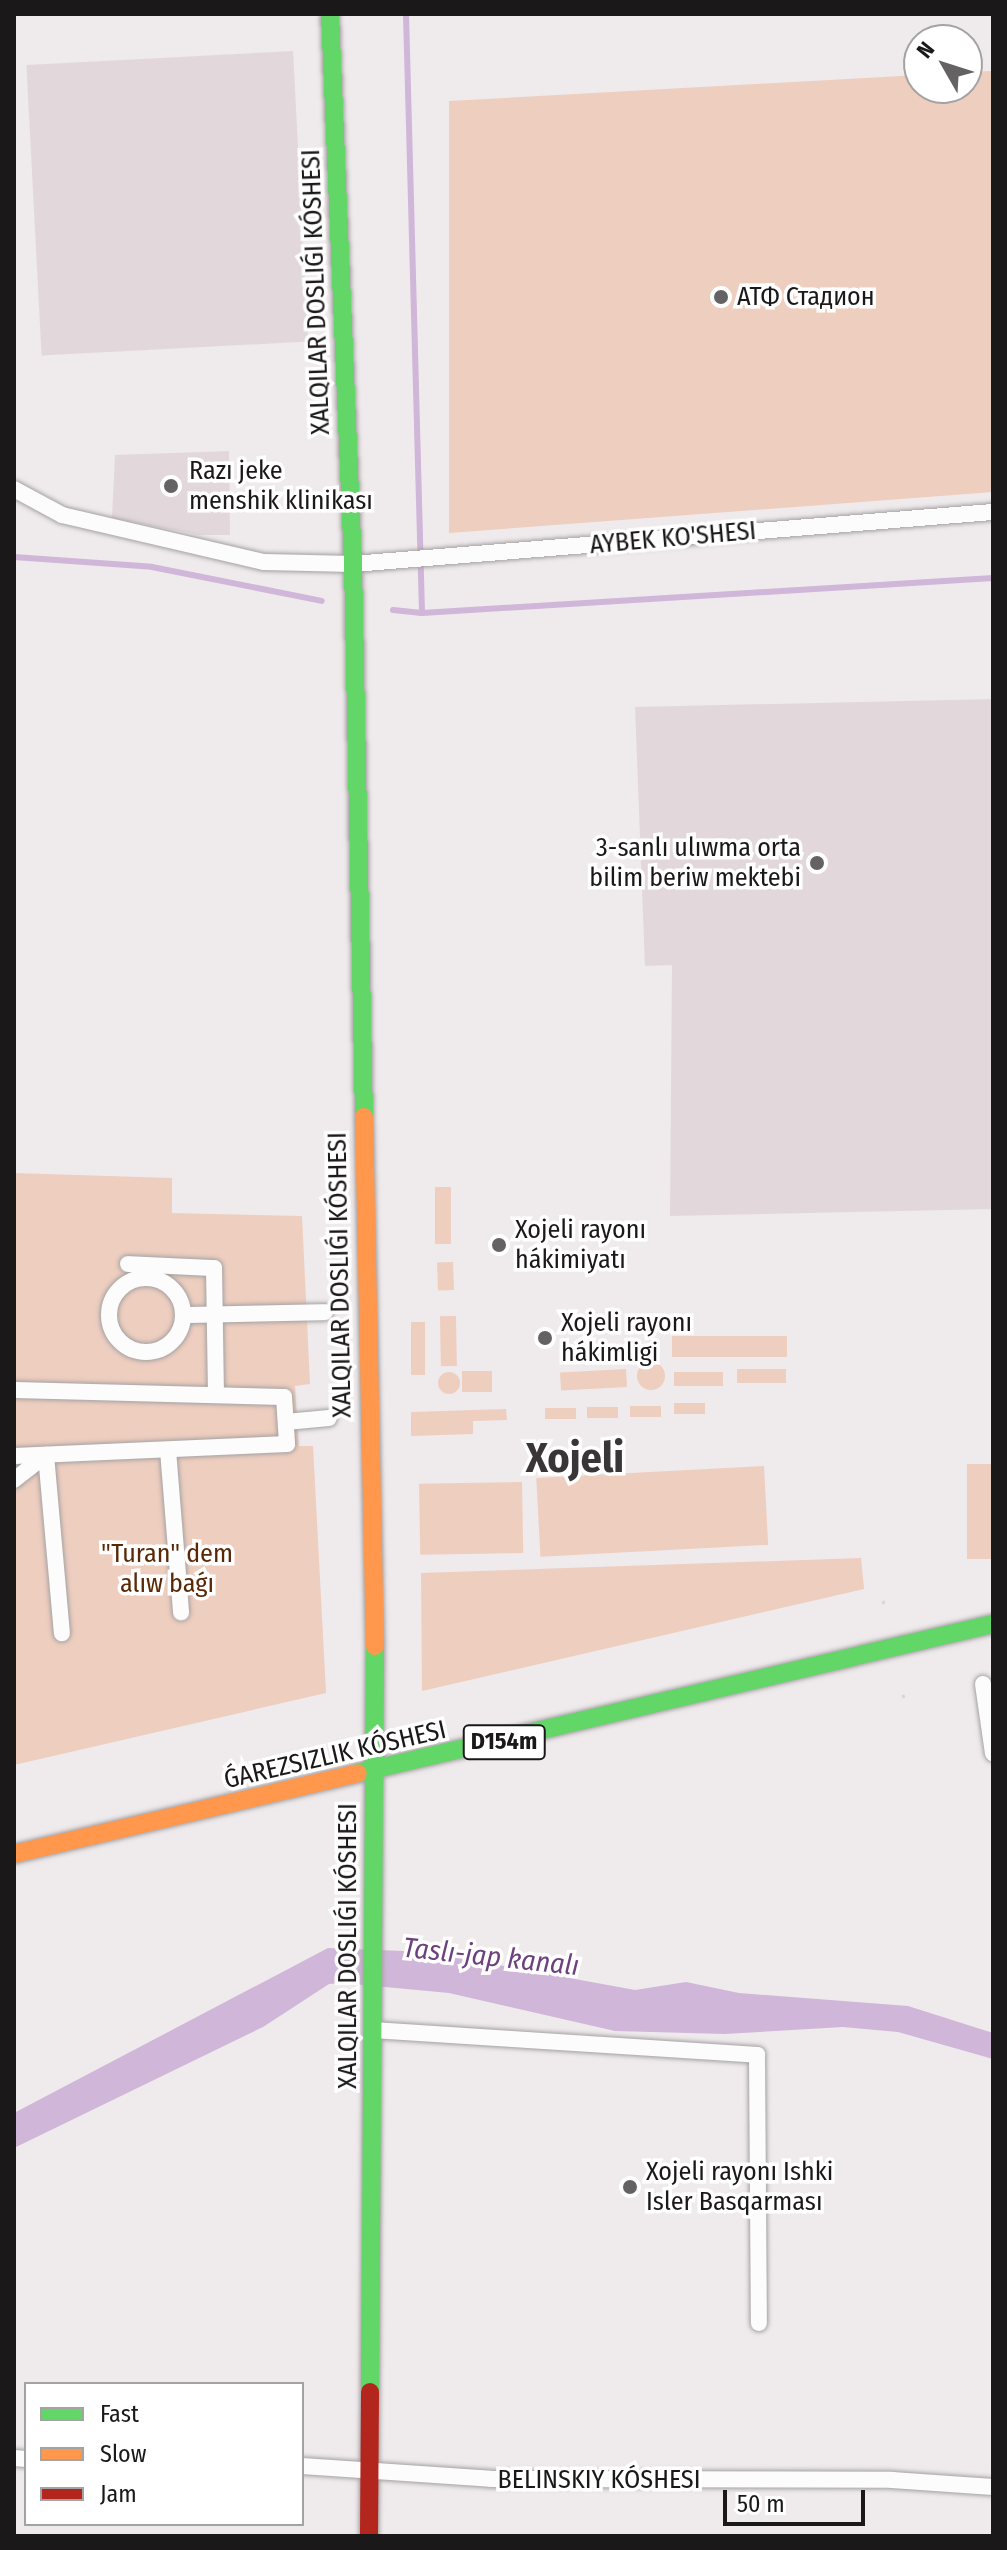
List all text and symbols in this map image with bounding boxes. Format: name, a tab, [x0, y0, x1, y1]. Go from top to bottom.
north arrow	[903, 24, 983, 104]
text: N	[911, 36, 940, 63]
street label: XALQILAR DOSLIǴI KÓSHESI	[295, 149, 337, 435]
place label: АТФ Стадион	[737, 281, 875, 313]
marker: АТФ Стадион	[712, 288, 730, 306]
place label: Razı jeke menshik klinikası	[189, 455, 373, 516]
marker: Razı jeke menshik klinikası	[160, 475, 182, 497]
street label: AYBEK KO'SHESI	[589, 515, 757, 561]
place label: 3-sanlı ulıwma orta bilim beriw mektebi	[589, 832, 801, 894]
marker: 3-sanlı ulıwma orta bilim beriw mektebi	[808, 854, 826, 872]
street label: XALQILAR DOSLIǴI KÓSHESI	[322, 1132, 358, 1418]
place label: Xojeli rayonı hákimiyatı	[515, 1214, 646, 1276]
marker: Xojeli rayonı hákimiyatı	[490, 1236, 508, 1254]
place label: Xojeli rayonı hákimligi	[561, 1307, 692, 1368]
marker: Xojeli rayonı hákimligi	[536, 1329, 554, 1347]
district label: Xojeli	[526, 1433, 624, 1483]
park label: "Turan" dem alıw baǵı	[101, 1538, 233, 1600]
street label: ǴAREZSIZLIK KÓSHESI	[221, 1714, 449, 1796]
road number: D154m	[462, 1722, 546, 1762]
street label: XALQILAR DOSLIǴI KÓSHESI	[332, 1803, 364, 2089]
water label: Taslı-jap kanalı	[401, 1931, 581, 1983]
place label: Xojeli rayonı Ishki Isler Basqarması	[646, 2156, 833, 2218]
marker: Xojeli rayonı Ishki Isler Basqarması	[621, 2178, 639, 2196]
legend	[24, 2382, 304, 2526]
text: Fast	[100, 2400, 139, 2428]
text: Slow	[100, 2440, 146, 2468]
street label: BELINSKIY KÓSHESI	[497, 2464, 701, 2496]
scale bar	[727, 2474, 869, 2524]
text: Jam	[100, 2480, 137, 2508]
text: 50 m	[737, 2490, 785, 2518]

